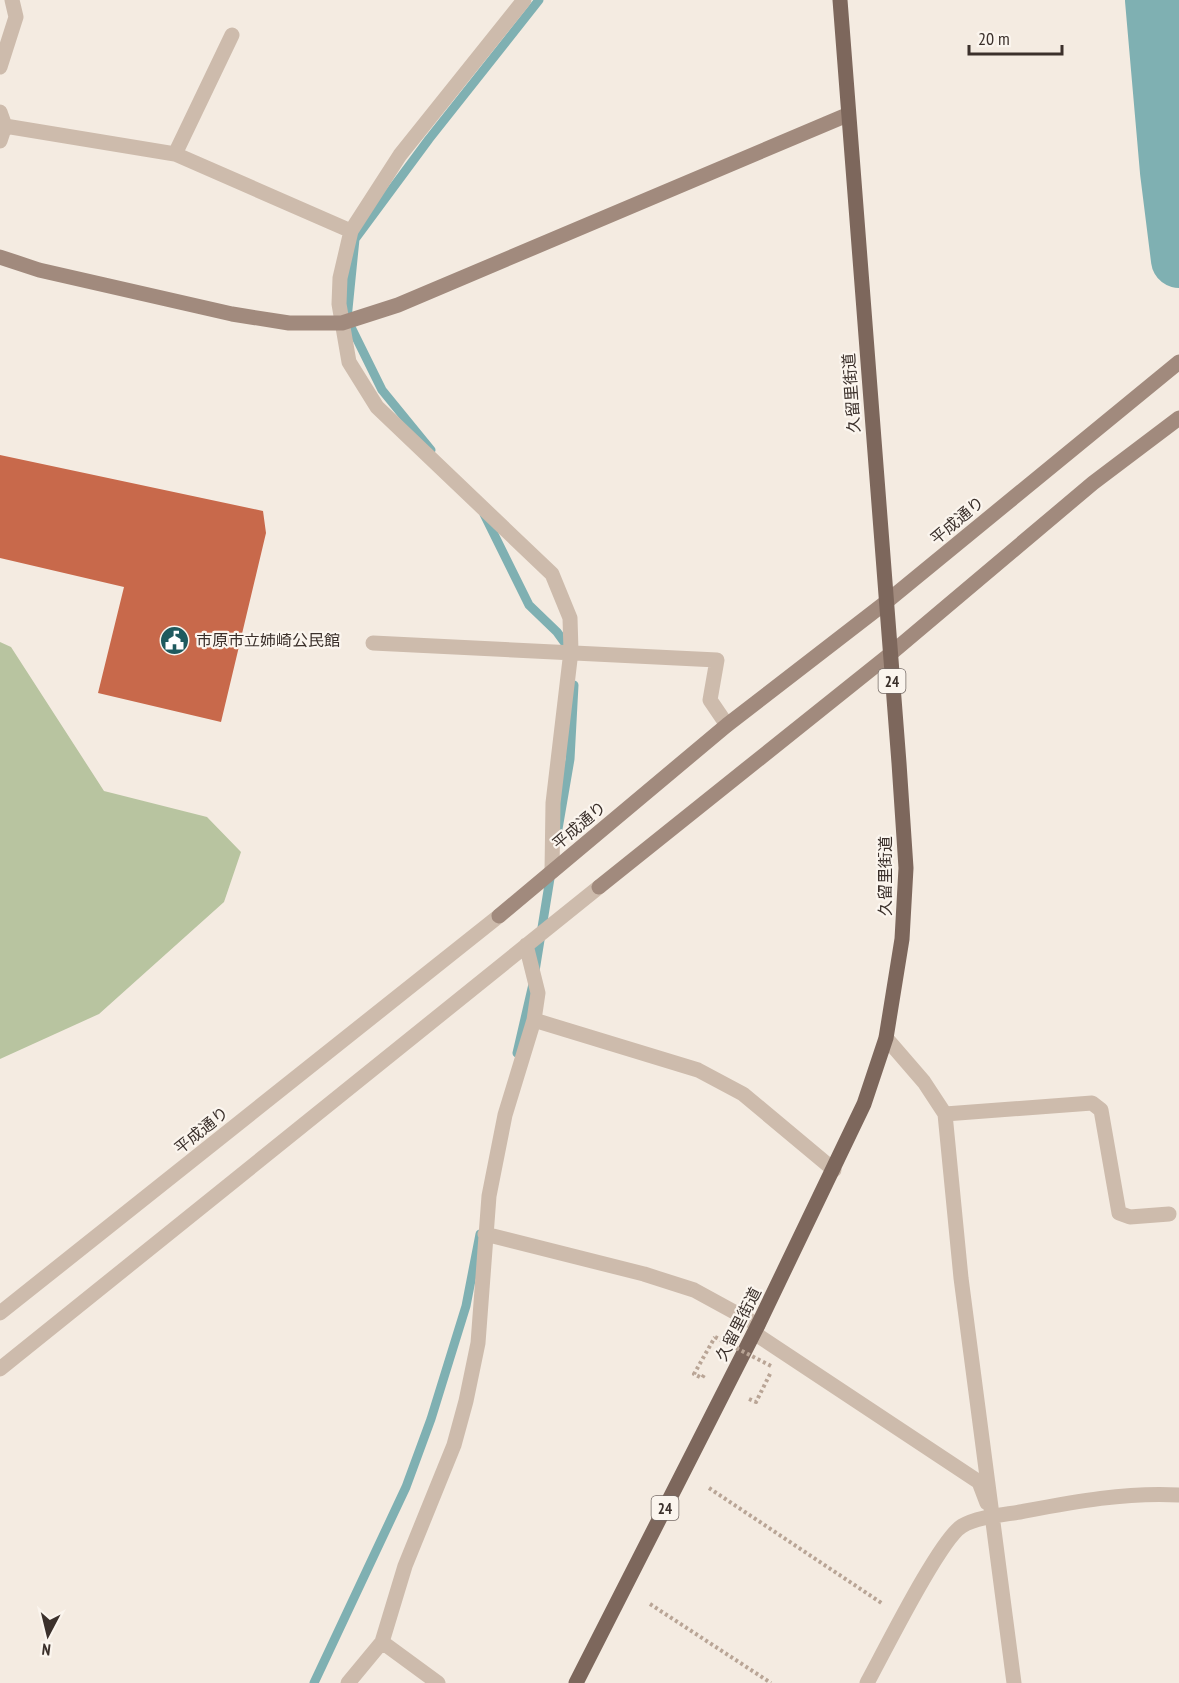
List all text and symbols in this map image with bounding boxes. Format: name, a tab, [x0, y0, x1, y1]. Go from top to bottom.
scale bar	[969, 18, 1062, 56]
text: 20 m	[978, 27, 1010, 50]
street label: 久留里街道	[838, 352, 864, 434]
street label: 平成通り	[926, 492, 988, 548]
public building icon: 市原市立姉崎公民館	[159, 624, 191, 656]
place label: 市原市立姉崎公民館	[196, 630, 340, 650]
road number: 24	[878, 669, 906, 693]
street label: 平成通り	[548, 797, 610, 853]
street label: 久留里街道	[875, 836, 895, 916]
street label: 平成通り	[170, 1102, 232, 1158]
street label: 久留里街道	[711, 1284, 765, 1364]
road number: 24	[652, 1496, 678, 1520]
north arrow	[18, 1605, 78, 1665]
text: N	[41, 1639, 52, 1660]

